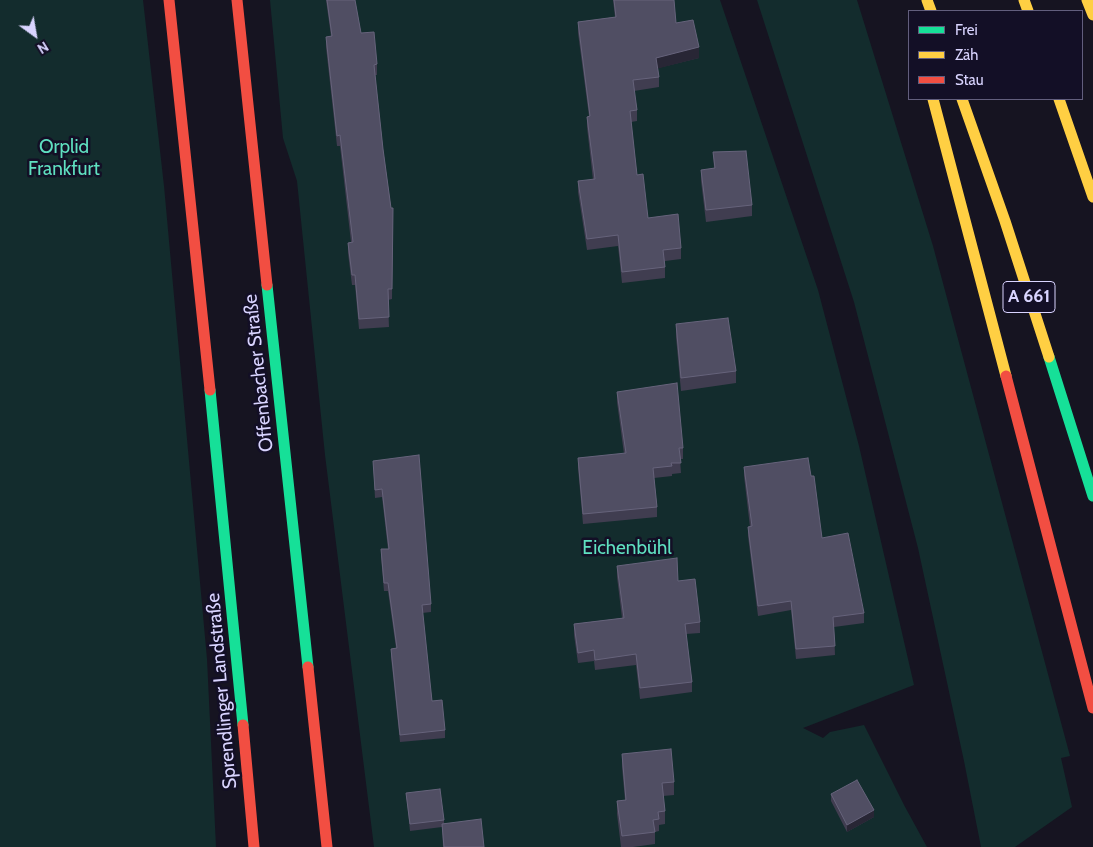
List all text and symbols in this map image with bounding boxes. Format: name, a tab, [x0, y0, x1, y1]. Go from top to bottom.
north arrow	[10, 10, 60, 60]
legend	[908, 10, 1083, 100]
text: Frei	[955, 21, 978, 39]
text: N	[34, 37, 52, 58]
text: Zäh	[955, 46, 978, 64]
text: Stau	[955, 71, 984, 89]
park label: Orplid Frankfurt	[28, 136, 100, 180]
road number: A 661	[1003, 282, 1055, 312]
street label: Offenbacher Straße	[239, 293, 279, 453]
park label: Eichenbühl	[582, 537, 672, 559]
street label: Sprendlinger Landstraße	[202, 592, 242, 790]

